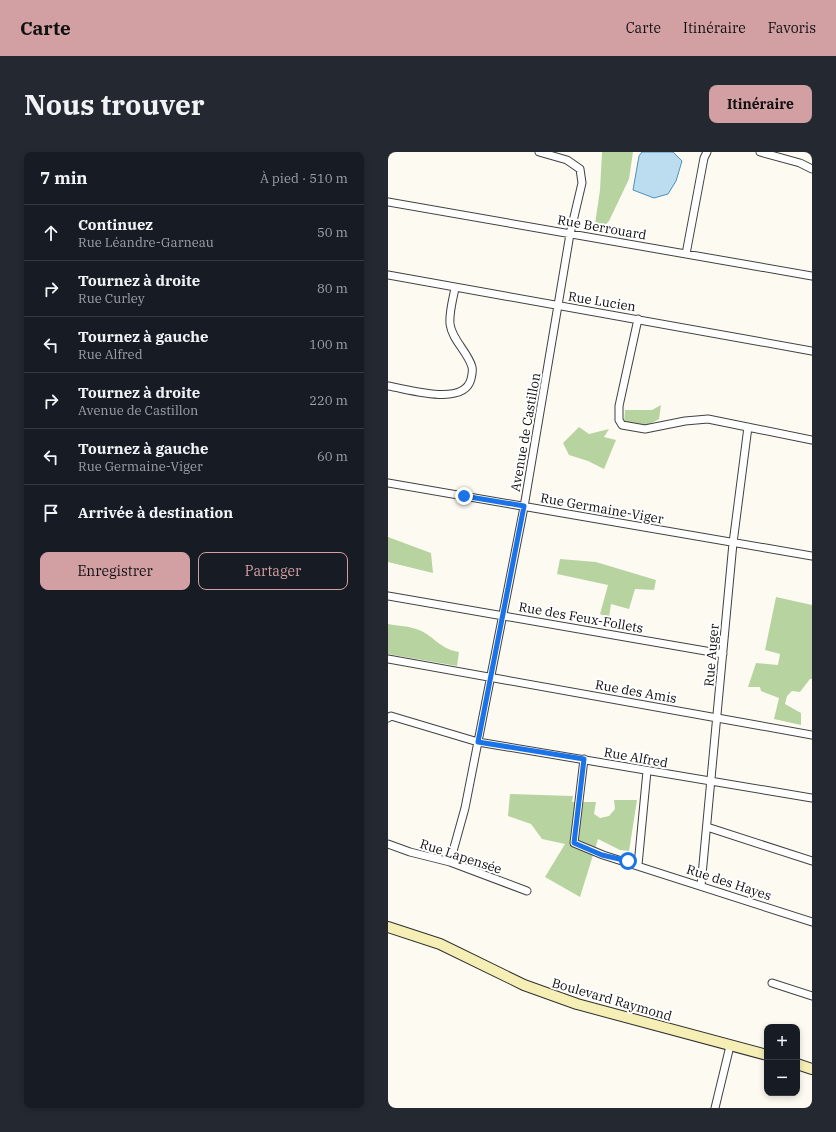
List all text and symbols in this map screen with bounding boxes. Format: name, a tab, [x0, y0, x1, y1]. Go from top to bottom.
text: Carte	[20, 16, 71, 40]
text: Carte	[626, 19, 661, 37]
text: Itinéraire	[683, 19, 746, 37]
text: Favoris	[768, 19, 816, 37]
button: Itinéraire	[709, 85, 812, 123]
text: Nous trouver	[24, 86, 205, 123]
text: 7 min	[40, 167, 88, 189]
text: À pied · 510 m	[260, 170, 348, 187]
street label: Rue Berrouard	[556, 211, 648, 244]
text: Continuez	[78, 215, 153, 234]
icon: ahead	[40, 222, 62, 244]
text: 50 m	[317, 224, 348, 241]
text: Rue Léandre-Garneau	[78, 234, 214, 251]
text: Tournez à droite	[78, 271, 200, 290]
icon: right	[40, 278, 62, 300]
text: 80 m	[317, 280, 348, 297]
street label: Rue Lucien	[567, 288, 637, 315]
text: Rue Curley	[78, 290, 145, 307]
text: Tournez à gauche	[78, 327, 209, 346]
icon: left	[40, 334, 62, 356]
text: 100 m	[309, 336, 348, 353]
text: Rue Alfred	[78, 346, 143, 363]
street label: Avenue de Castillon	[507, 371, 544, 493]
text: Tournez à droite	[78, 383, 200, 402]
icon: right	[40, 390, 62, 412]
text: 220 m	[309, 392, 348, 409]
text: Avenue de Castillon	[78, 402, 198, 419]
text: Tournez à gauche	[78, 439, 209, 458]
icon: left	[40, 446, 62, 468]
text: 60 m	[317, 448, 348, 465]
text: Rue Germaine-Viger	[78, 458, 203, 475]
route end	[455, 487, 473, 505]
street label: Rue Germaine-Viger	[539, 489, 665, 528]
icon: arrive	[40, 502, 62, 524]
text: Arrivée à destination	[78, 503, 233, 522]
button: Enregistrer	[40, 552, 190, 590]
button: Partager	[198, 552, 348, 590]
street label: Rue des Feux-Follets	[517, 598, 645, 637]
street label: Rue Auger	[700, 623, 723, 687]
street label: Rue des Amis	[594, 676, 678, 707]
street label: Rue Alfred	[603, 744, 669, 771]
street label: Rue Lapensée	[418, 835, 504, 878]
route start	[619, 852, 637, 870]
street label: Rue des Hayes	[684, 861, 773, 904]
street label: Boulevard Raymond	[550, 974, 674, 1025]
map controls	[764, 1024, 800, 1096]
button: +	[764, 1024, 800, 1060]
button: −	[764, 1060, 800, 1096]

